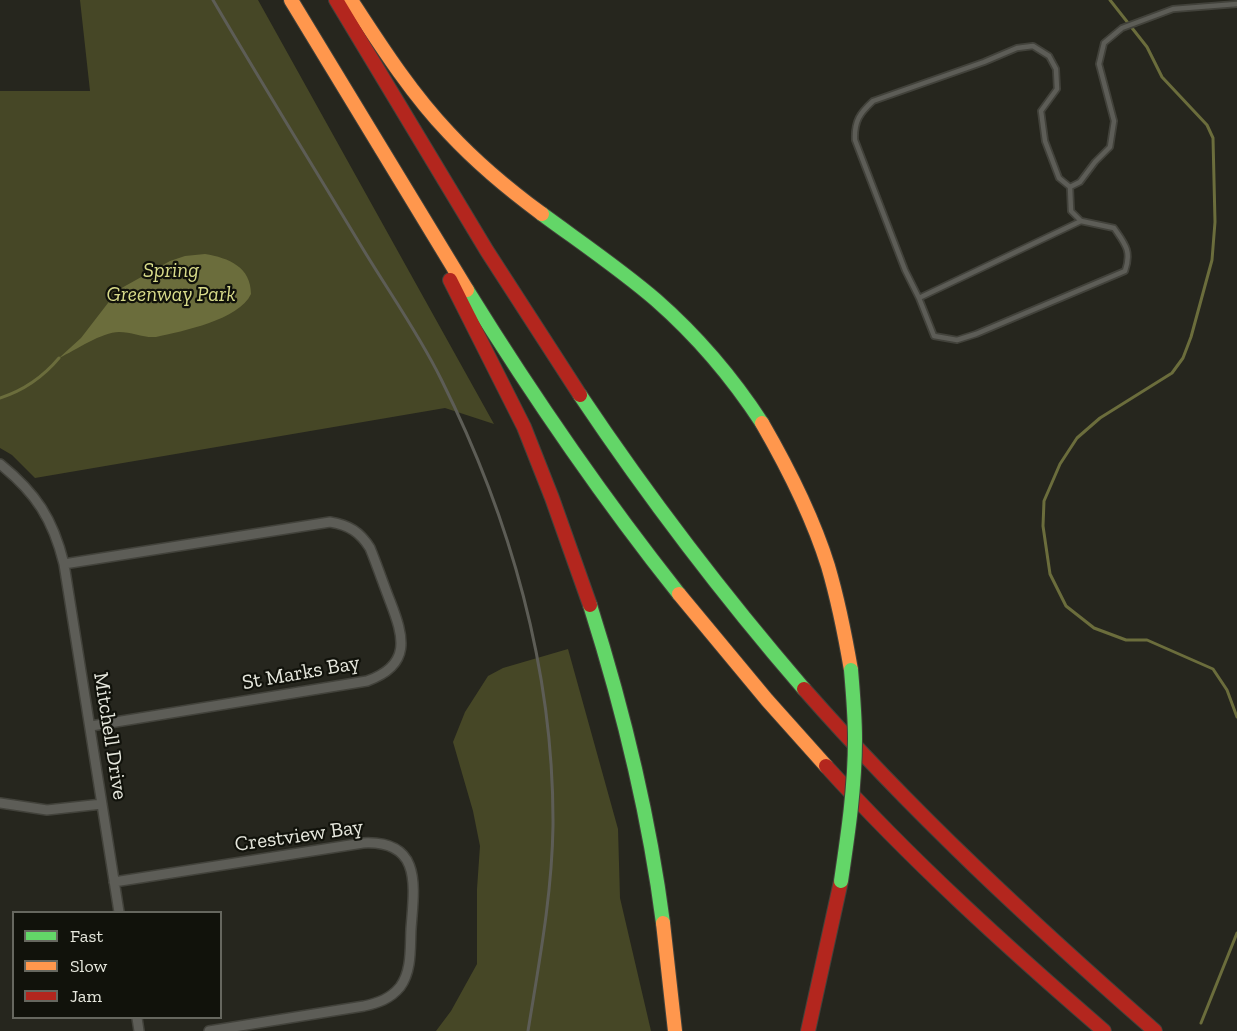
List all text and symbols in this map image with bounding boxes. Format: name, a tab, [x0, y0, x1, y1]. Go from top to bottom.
park label: Spring Greenway Park	[106, 258, 236, 308]
street label: St Marks Bay	[240, 650, 362, 696]
street label: Mitchell Drive	[87, 670, 133, 802]
street label: Crestview Bay	[233, 815, 365, 857]
legend	[12, 911, 222, 1019]
text: Fast	[70, 925, 103, 947]
text: Slow	[70, 955, 107, 977]
text: Jam	[70, 985, 102, 1007]

